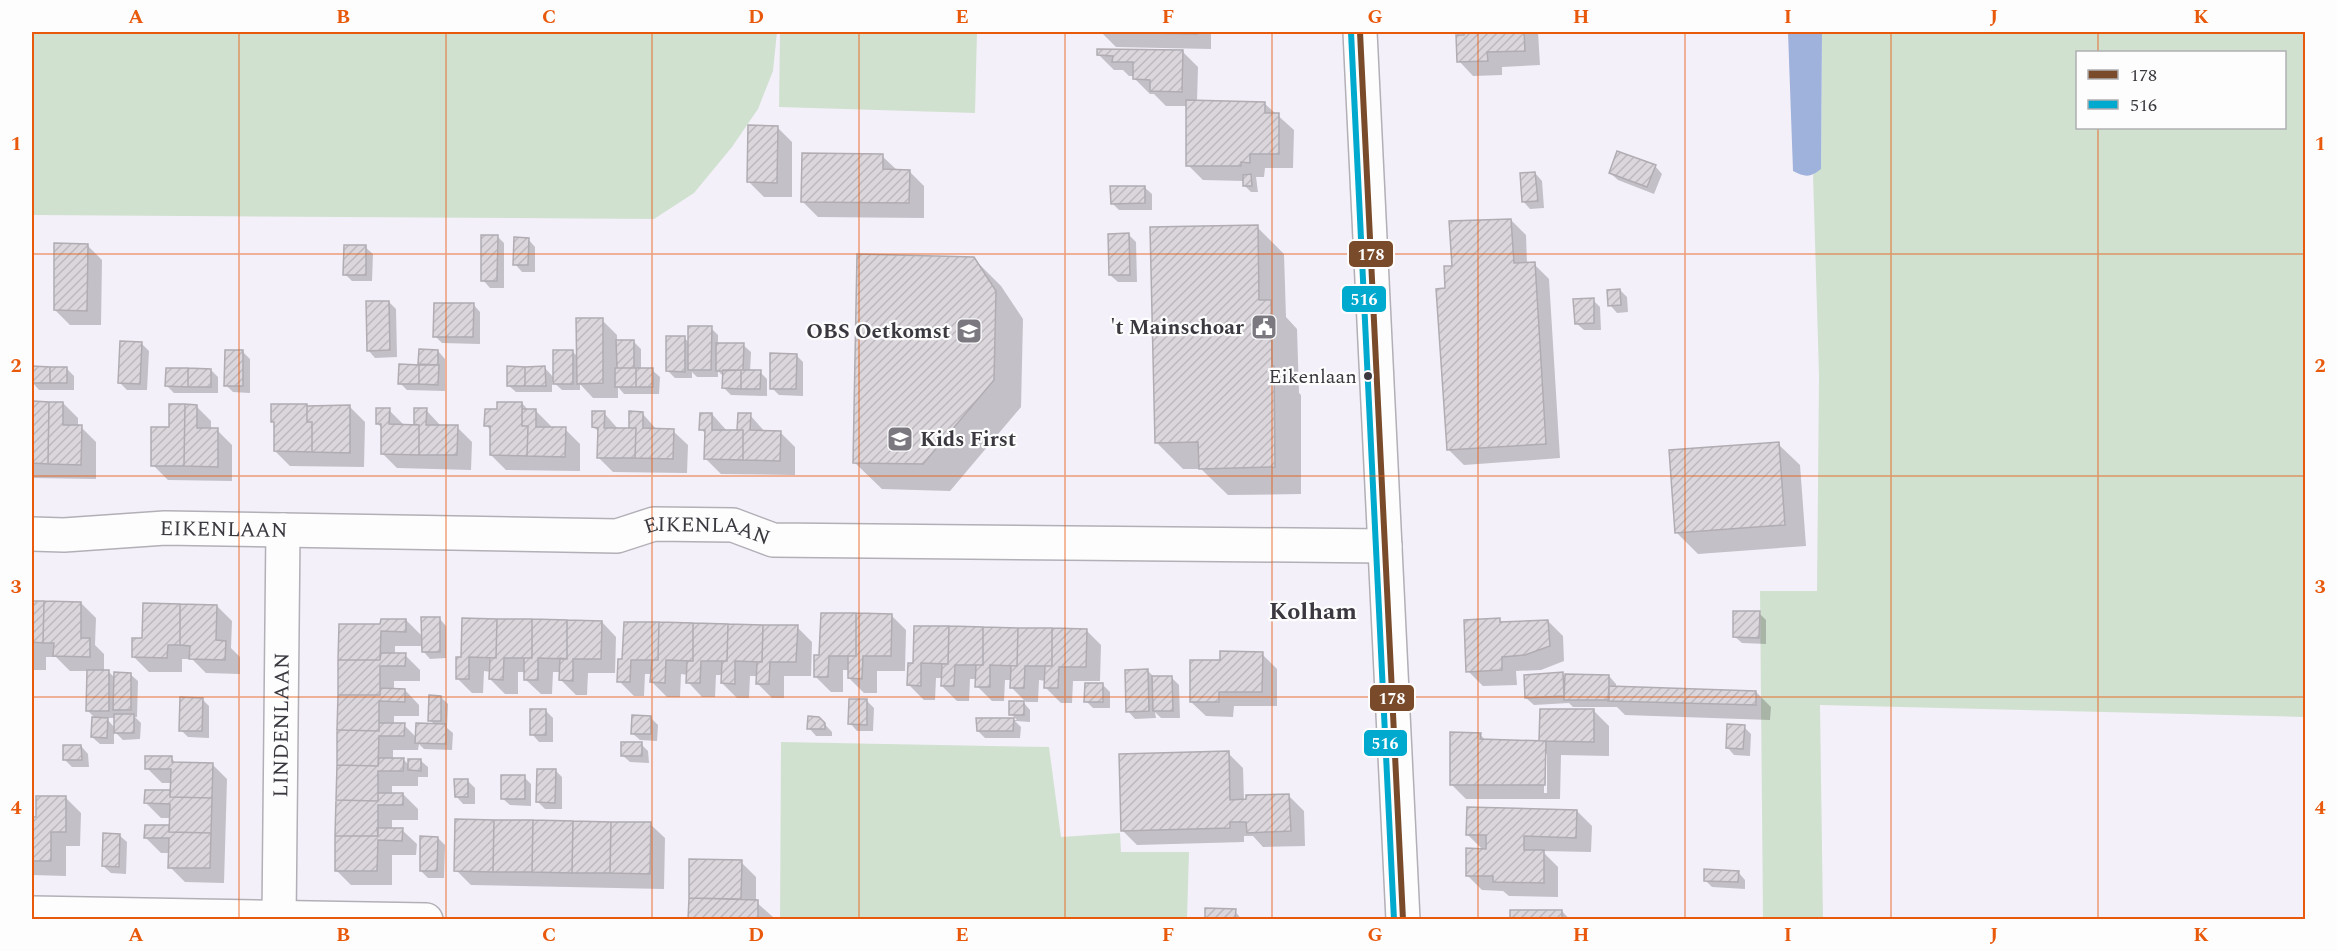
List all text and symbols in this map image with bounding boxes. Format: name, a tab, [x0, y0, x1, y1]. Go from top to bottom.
text: A	[128, 2, 144, 32]
text: B	[336, 2, 350, 32]
text: C	[542, 2, 556, 32]
text: D	[748, 2, 764, 32]
text: E	[955, 2, 969, 32]
text: F	[1162, 2, 1174, 32]
text: G	[1367, 2, 1383, 32]
text: H	[1573, 2, 1589, 32]
text: I	[1784, 2, 1792, 32]
text: J	[1990, 2, 1998, 32]
text: K	[2193, 2, 2209, 32]
legend	[2076, 51, 2286, 129]
text: 178	[2130, 62, 2157, 89]
text: 516	[2130, 92, 2157, 119]
text: 1	[10, 129, 22, 159]
text: 1	[2314, 129, 2326, 159]
line badge: 178	[1348, 240, 1394, 268]
text: 178	[1358, 243, 1384, 267]
line badge: 516	[1341, 285, 1387, 313]
text: 516	[1351, 288, 1377, 312]
place label: 't Mainschoar	[1110, 312, 1244, 344]
public building icon: 't Mainschoar	[1249, 312, 1279, 342]
place label: OBS Oetkomst	[806, 316, 950, 348]
school or university icon: OBS Oetkomst	[954, 316, 984, 346]
text: 2	[10, 351, 22, 381]
text: 2	[2314, 351, 2326, 381]
place label: Eikenlaan	[1269, 362, 1357, 392]
marker: Eikenlaan	[1362, 370, 1374, 382]
school or university icon: Kids First	[885, 424, 915, 454]
place label: Kids First	[920, 424, 1016, 456]
street label: EIKENLAAN	[640, 509, 775, 555]
street label: EIKENLAAN	[159, 513, 288, 547]
text: 3	[10, 572, 22, 602]
text: 3	[2314, 572, 2326, 602]
district label: Kolham	[1269, 594, 1357, 630]
street label: LINDENLAAN	[265, 652, 299, 798]
line badge: 178	[1369, 684, 1415, 712]
text: 178	[1379, 687, 1405, 711]
line badge: 516	[1363, 729, 1408, 757]
text: 516	[1372, 732, 1398, 756]
text: 4	[10, 793, 22, 823]
text: 4	[2314, 793, 2326, 823]
text: A	[128, 920, 144, 950]
text: B	[336, 920, 350, 950]
text: C	[542, 920, 556, 950]
text: D	[748, 920, 764, 950]
text: E	[955, 920, 969, 950]
text: F	[1162, 920, 1174, 950]
text: G	[1367, 920, 1383, 950]
text: H	[1573, 920, 1589, 950]
text: I	[1784, 920, 1792, 950]
text: J	[1990, 920, 1998, 950]
text: K	[2193, 920, 2209, 950]

